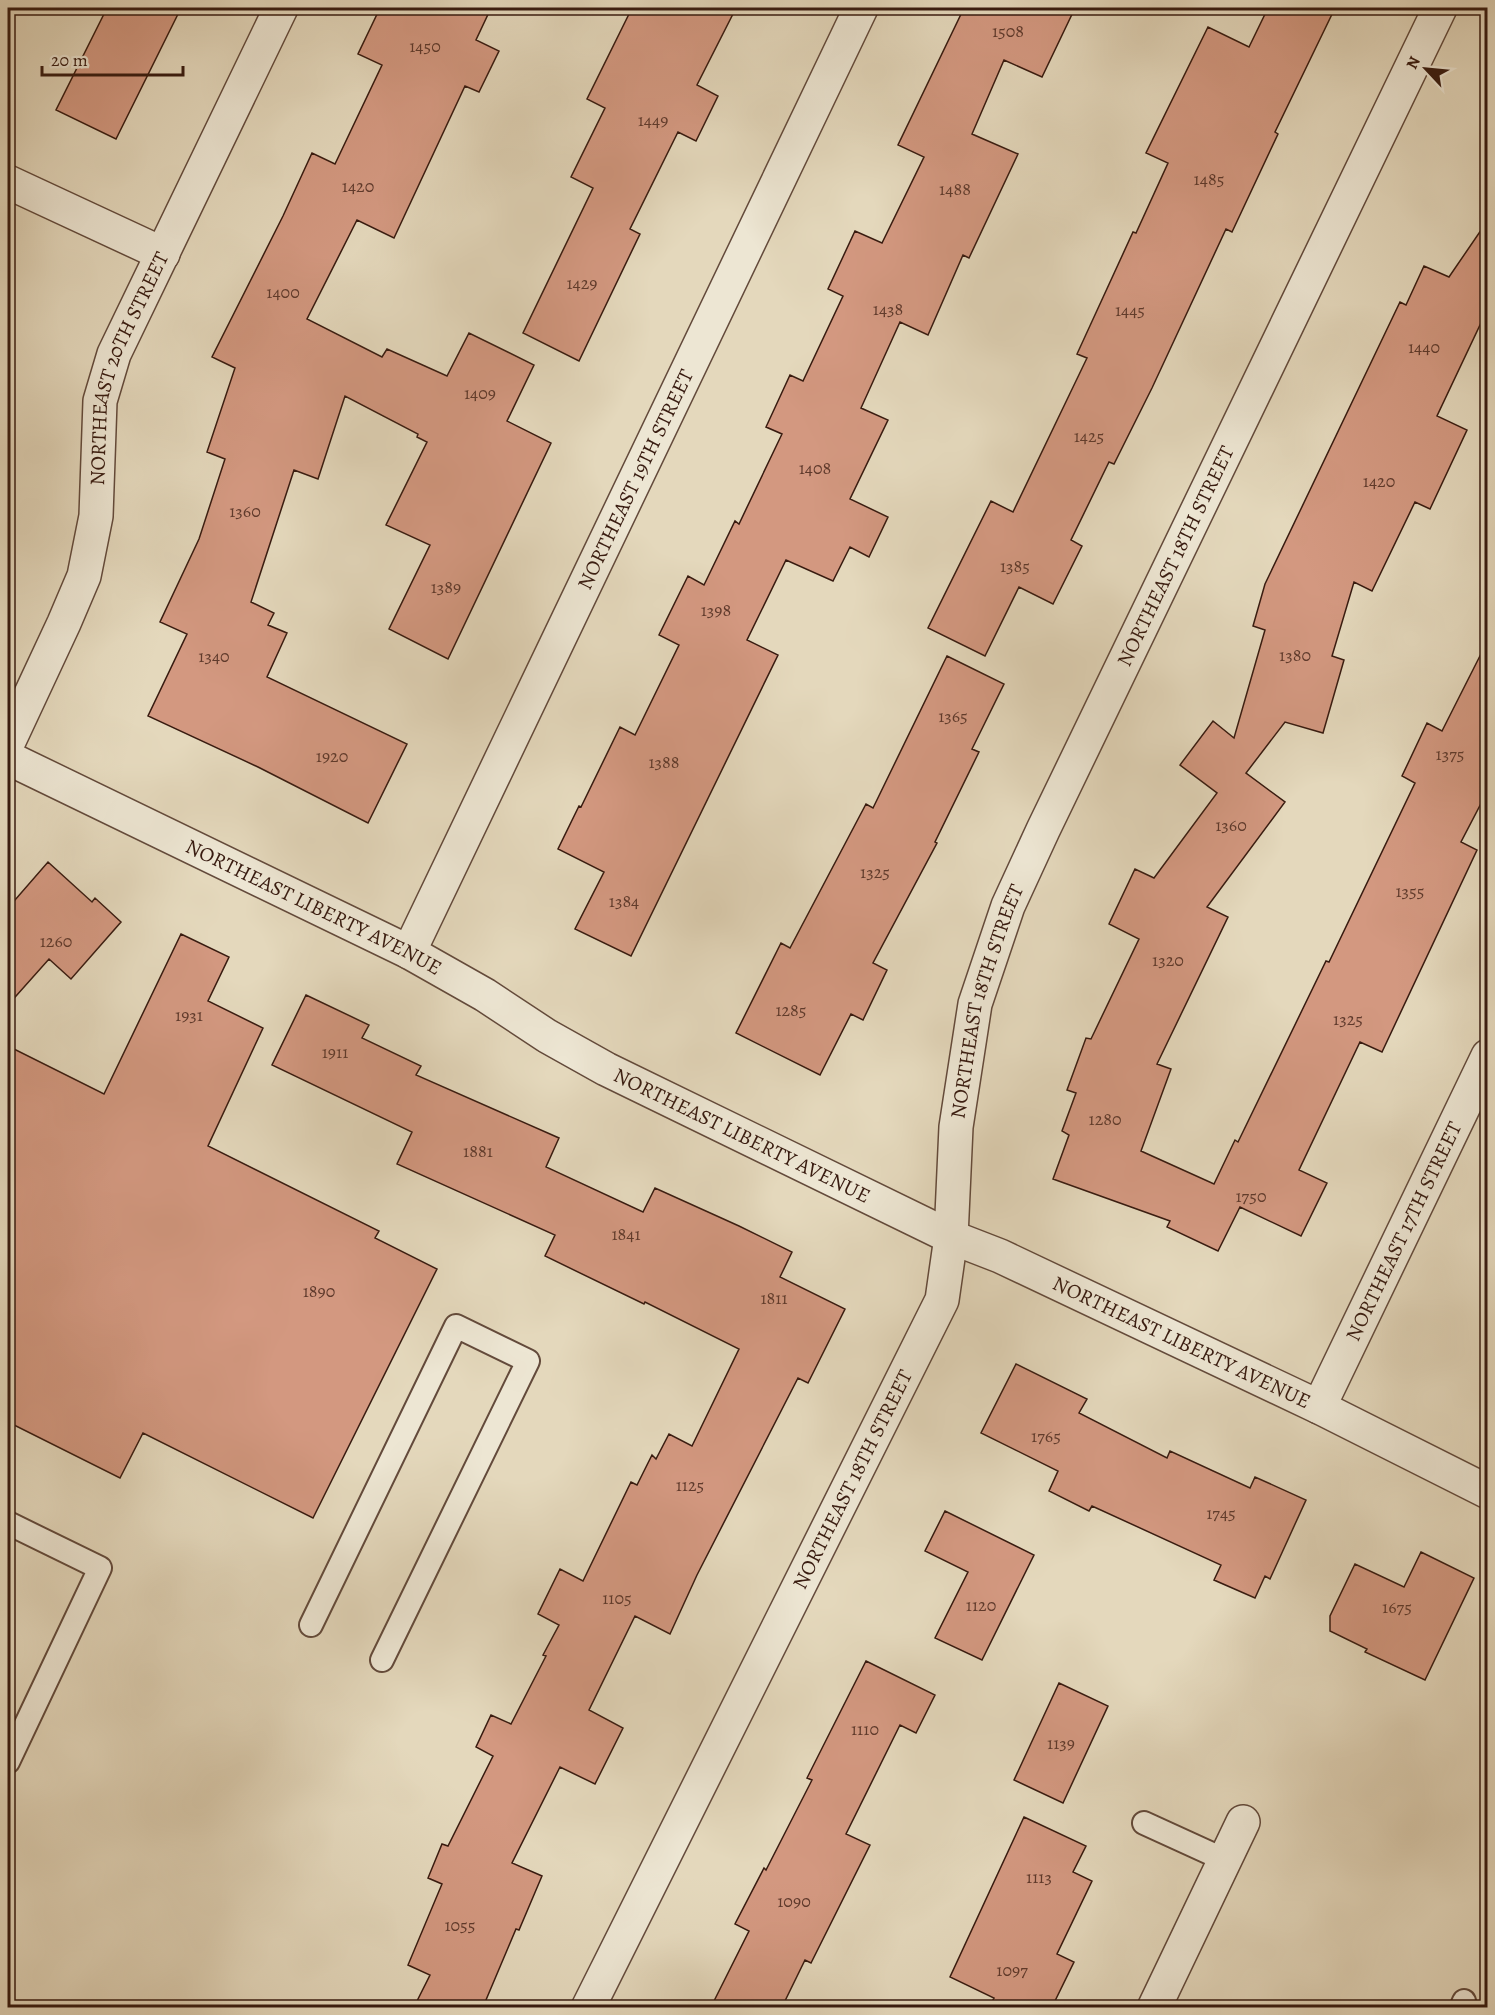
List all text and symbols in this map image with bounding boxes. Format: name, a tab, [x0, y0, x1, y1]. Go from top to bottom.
house number: 1508	[992, 19, 1024, 43]
house number: 1450	[409, 34, 441, 58]
scale bar	[42, 39, 183, 77]
north arrow	[1396, 39, 1456, 99]
text: 20 m	[51, 48, 88, 72]
text: N	[1401, 52, 1426, 73]
house number: 1449	[638, 108, 668, 132]
house number: 1485	[1194, 167, 1224, 191]
house number: 1420	[342, 174, 374, 198]
house number: 1488	[939, 177, 971, 201]
street label: NORTHEAST 20TH STREET	[83, 247, 176, 486]
house number: 1429	[566, 271, 598, 295]
house number: 1400	[266, 280, 300, 304]
house number: 1438	[873, 297, 903, 321]
house number: 1445	[1115, 298, 1145, 322]
house number: 1440	[1408, 335, 1440, 359]
street label: NORTHEAST 19TH STREET	[571, 364, 700, 594]
house number: 1409	[464, 381, 496, 405]
house number: 1425	[1074, 424, 1104, 448]
street label: NORTHEAST 18TH STREET	[1110, 441, 1241, 671]
house number: 1408	[799, 456, 831, 480]
house number: 1420	[1363, 469, 1395, 493]
house number: 1360	[229, 499, 261, 523]
house number: 1385	[1000, 554, 1030, 578]
house number: 1389	[431, 575, 461, 599]
house number: 1398	[701, 598, 731, 622]
house number: 1380	[1279, 643, 1311, 667]
house number: 1340	[198, 644, 230, 668]
house number: 1365	[938, 704, 968, 728]
house number: 1375	[1436, 742, 1464, 766]
house number: 1920	[316, 744, 348, 768]
house number: 1388	[648, 750, 680, 774]
house number: 1360	[1215, 813, 1247, 837]
street label: NORTHEAST LIBERTY AVENUE	[181, 832, 447, 982]
house number: 1325	[860, 860, 890, 884]
street label: NORTHEAST 18TH STREET	[943, 879, 1030, 1121]
house number: 1355	[1395, 879, 1425, 903]
house number: 1384	[609, 889, 639, 913]
house number: 1260	[40, 929, 72, 953]
house number: 1320	[1152, 948, 1184, 972]
house number: 1285	[775, 998, 807, 1022]
house number: 1931	[175, 1003, 203, 1027]
house number: 1325	[1333, 1007, 1363, 1031]
house number: 1911	[322, 1040, 348, 1064]
street label: NORTHEAST LIBERTY AVENUE	[609, 1061, 875, 1210]
house number: 1280	[1088, 1107, 1122, 1131]
street label: NORTHEAST 17TH STREET	[1339, 1116, 1469, 1346]
house number: 1881	[463, 1139, 493, 1163]
house number: 1750	[1235, 1184, 1267, 1208]
house number: 1841	[611, 1222, 641, 1246]
street label: NORTHEAST LIBERTY AVENUE	[1048, 1269, 1315, 1415]
house number: 1890	[303, 1279, 335, 1303]
house number: 1811	[760, 1286, 788, 1310]
street label: NORTHEAST 18TH STREET	[786, 1364, 919, 1594]
house number: 1765	[1031, 1424, 1061, 1448]
house number: 1125	[676, 1473, 704, 1497]
house number: 1745	[1206, 1501, 1236, 1525]
house number: 1105	[602, 1586, 632, 1610]
house number: 1120	[966, 1593, 996, 1617]
house number: 1675	[1382, 1595, 1412, 1619]
house number: 1110	[851, 1717, 879, 1741]
house number: 1139	[1047, 1731, 1075, 1755]
house number: 1113	[1026, 1865, 1052, 1889]
house number: 1090	[777, 1889, 811, 1913]
house number: 1055	[444, 1913, 476, 1937]
house number: 1097	[996, 1958, 1028, 1982]

